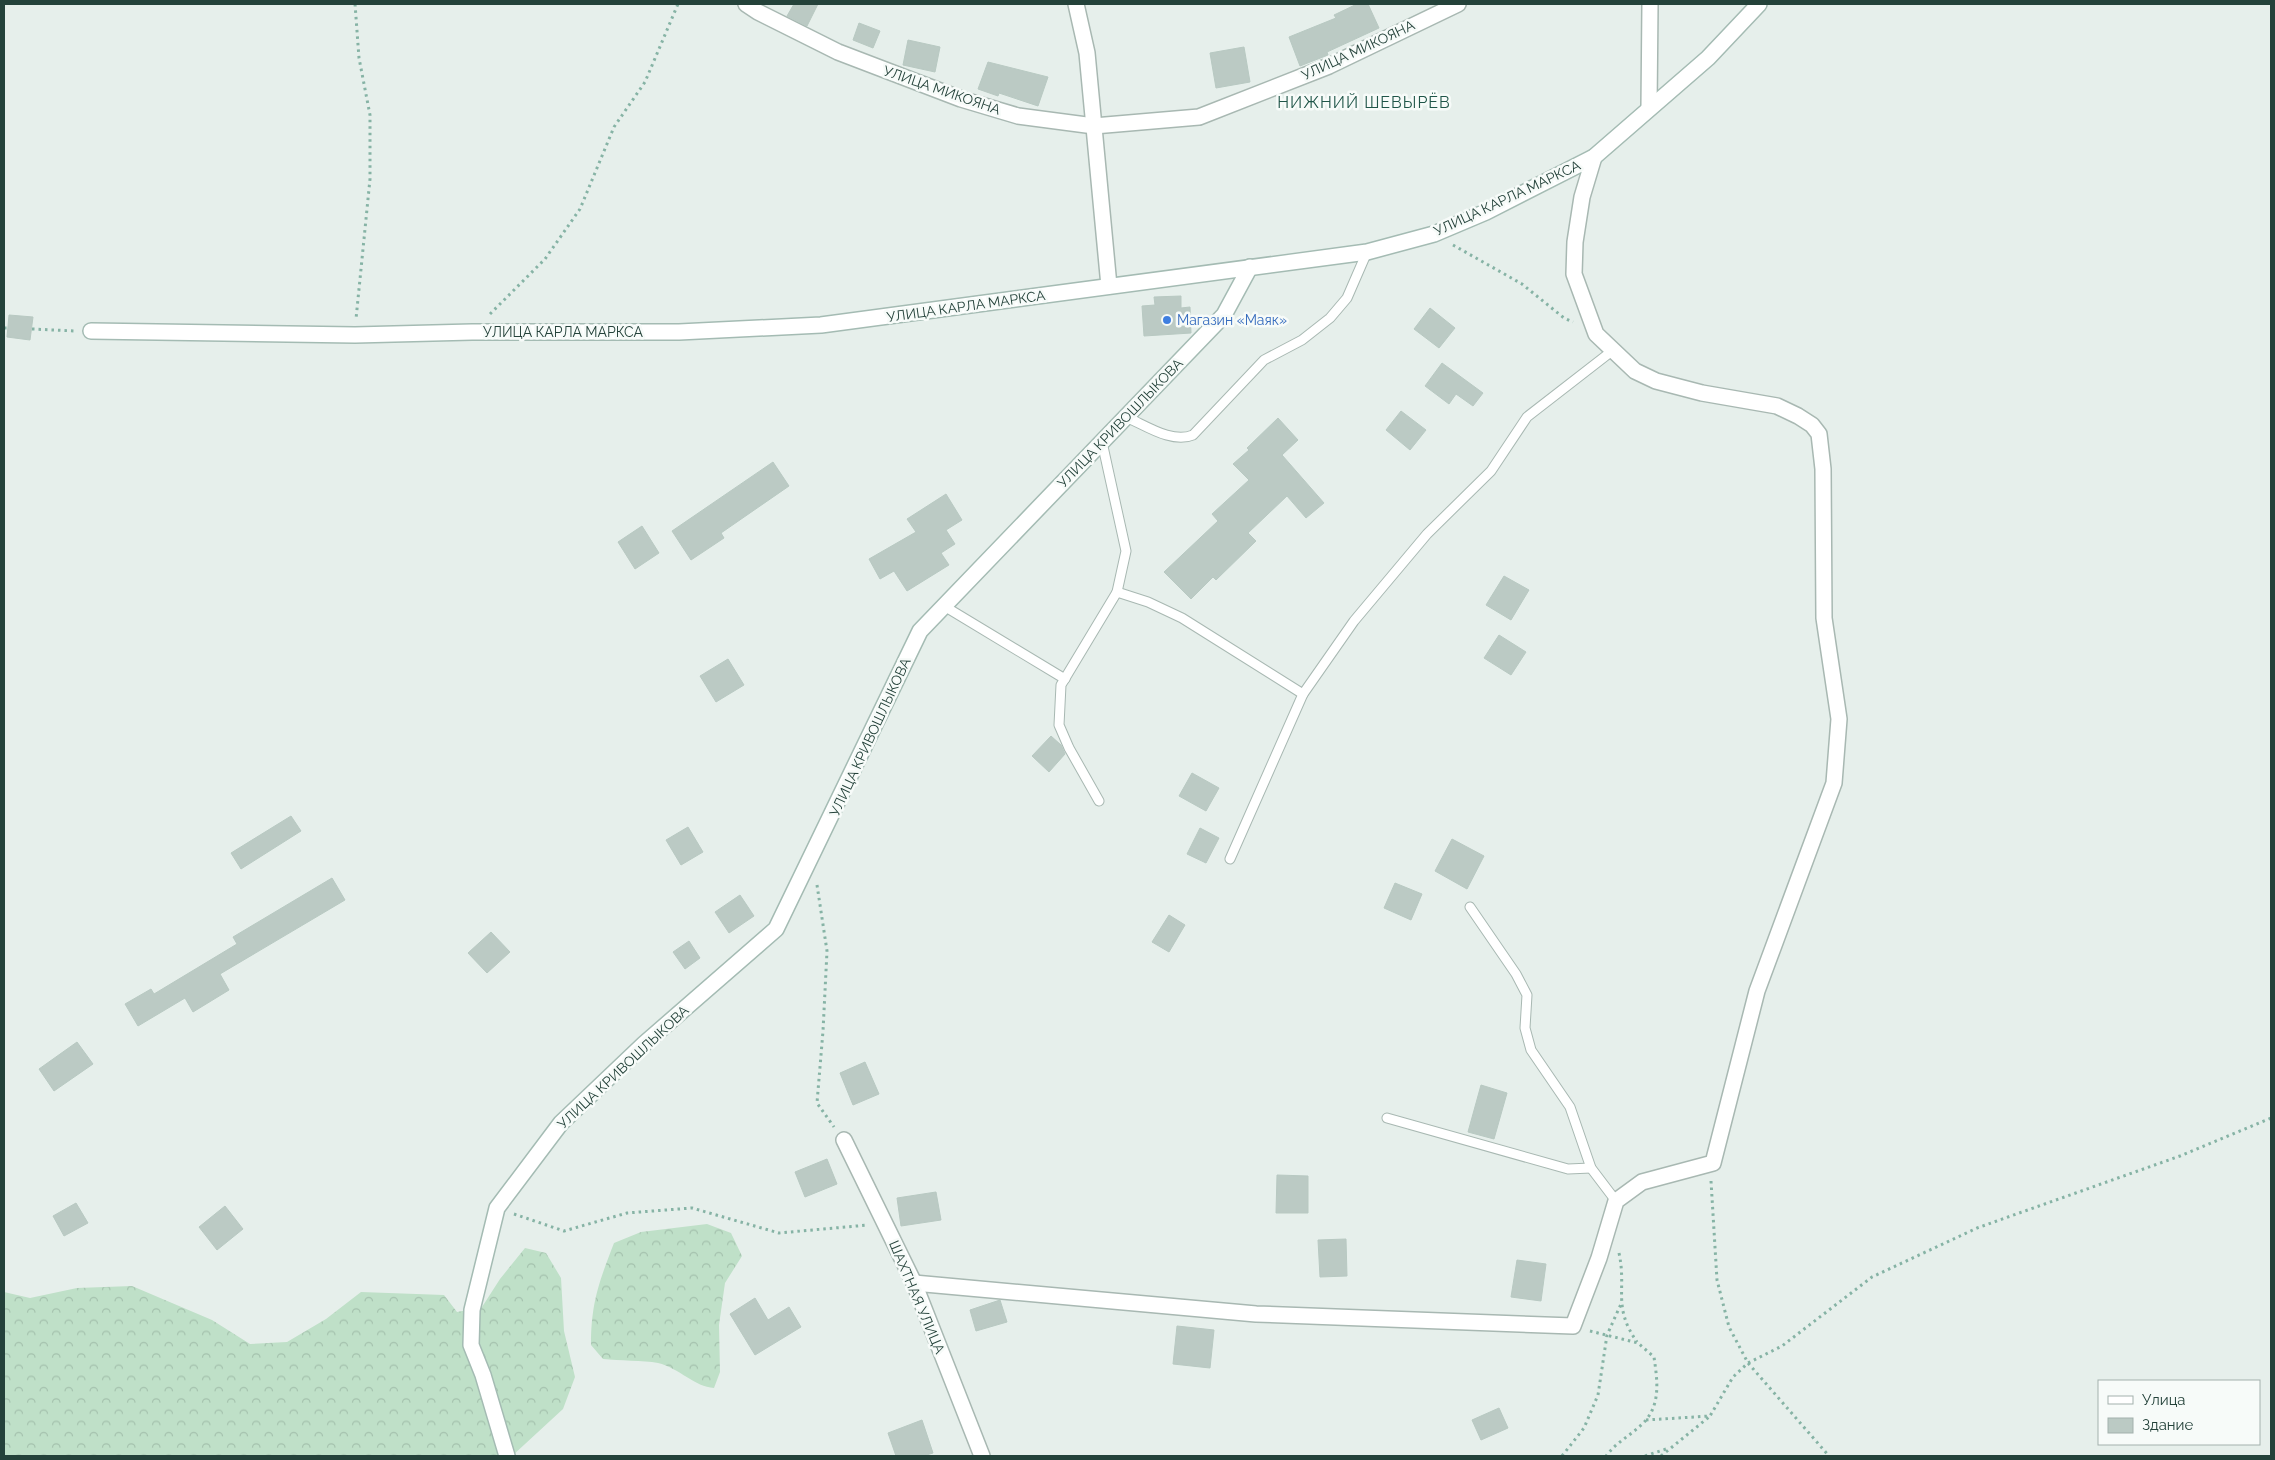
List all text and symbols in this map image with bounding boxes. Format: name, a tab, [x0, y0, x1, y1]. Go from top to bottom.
street label: УЛИЦА МИКОЯНА	[1299, 17, 1417, 83]
street label: УЛИЦА МИКОЯНА	[881, 62, 1003, 118]
district label: НИЖНИЙ ШЕВЫРЁВ	[1277, 92, 1451, 112]
street label: УЛИЦА КАРЛА МАРКСА	[1431, 157, 1583, 239]
street label: УЛИЦА КАРЛА МАРКСА	[886, 287, 1047, 325]
place label: Магазин «Маяк»	[1177, 312, 1287, 328]
marker: Магазин «Маяк»	[1161, 314, 1173, 326]
street label: УЛИЦА КАРЛА МАРКСА	[483, 324, 643, 340]
street label: УЛИЦА КРИВОШЛЫКОВА	[1054, 355, 1186, 491]
street label: УЛИЦА КРИВОШЛЫКОВА	[826, 655, 914, 819]
street label: УЛИЦА КРИВОШЛЫКОВА	[554, 1002, 692, 1132]
street label: ШАХТНАЯ УЛИЦА	[886, 1238, 948, 1357]
legend	[2098, 1380, 2260, 1445]
text: Улица	[2142, 1391, 2186, 1409]
text: Здание	[2142, 1416, 2194, 1434]

